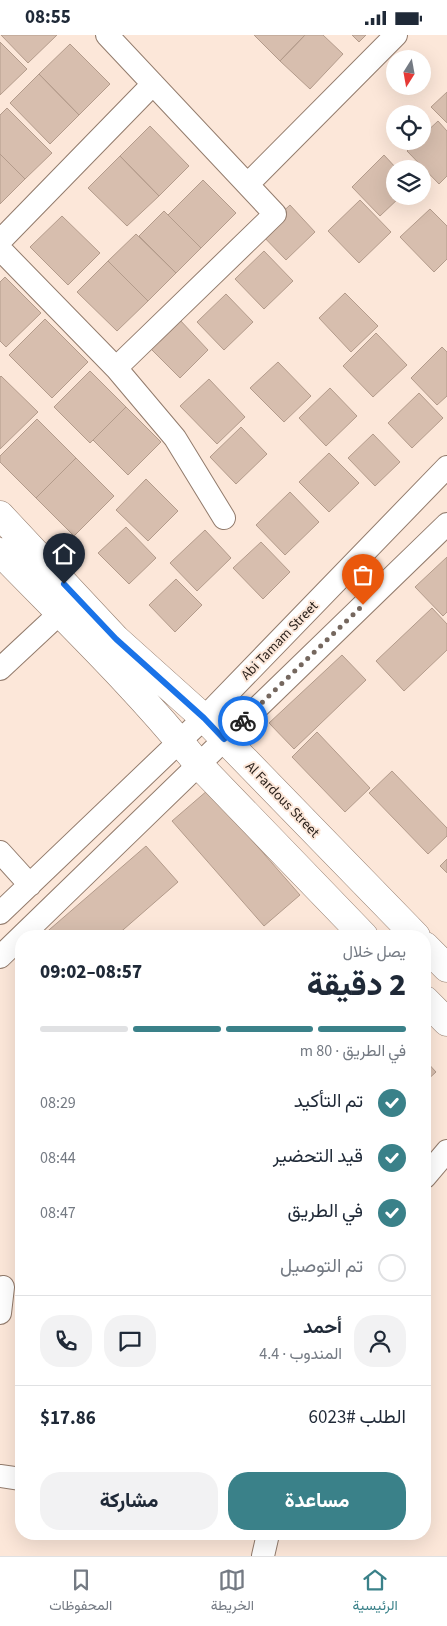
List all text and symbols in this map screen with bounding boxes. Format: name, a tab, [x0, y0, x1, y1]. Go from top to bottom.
text: 08:55	[25, 4, 71, 31]
north arrow	[386, 50, 431, 95]
map controls	[386, 50, 431, 205]
button: locate	[386, 105, 431, 150]
button: layers	[386, 160, 431, 205]
pin	[43, 533, 85, 584]
icon: home	[50, 540, 78, 568]
pin	[342, 554, 384, 605]
icon: bag	[349, 561, 377, 589]
street label: Abi Tamam Street	[237, 596, 323, 685]
courier	[218, 696, 268, 746]
icon: bike	[229, 707, 257, 735]
street label: Al Fardous Street	[241, 757, 324, 842]
text: يصل خلال	[343, 941, 406, 963]
text: 08:57–09:02	[40, 959, 142, 986]
text: 2 دقيقة	[307, 962, 406, 1008]
text: في الطريق · 80 m	[300, 1040, 406, 1062]
text: تم التأكيد	[294, 1088, 363, 1115]
icon: check	[378, 1089, 406, 1117]
text: 08:29	[40, 1092, 76, 1114]
text: قيد التحضير	[273, 1143, 363, 1170]
icon: check	[378, 1144, 406, 1172]
text: 08:44	[40, 1147, 76, 1169]
text: في الطريق	[288, 1198, 363, 1225]
icon: check	[378, 1199, 406, 1227]
text: 08:47	[40, 1202, 76, 1224]
text: تم التوصيل	[280, 1253, 363, 1280]
text: أحمد	[303, 1314, 342, 1341]
button: phone	[40, 1315, 92, 1367]
button: chat	[104, 1315, 156, 1367]
button: person	[354, 1315, 406, 1367]
text: المندوب · 4.4	[259, 1343, 342, 1365]
text: الطلب #6023	[309, 1404, 406, 1431]
text: $17.86	[40, 1405, 96, 1432]
button: مشاركة	[40, 1472, 218, 1530]
button: مساعدة	[228, 1472, 406, 1530]
tab: المحفوظات	[49, 1566, 112, 1618]
tab: الخريطة	[211, 1566, 254, 1618]
tab: الرئيسية	[353, 1566, 398, 1618]

